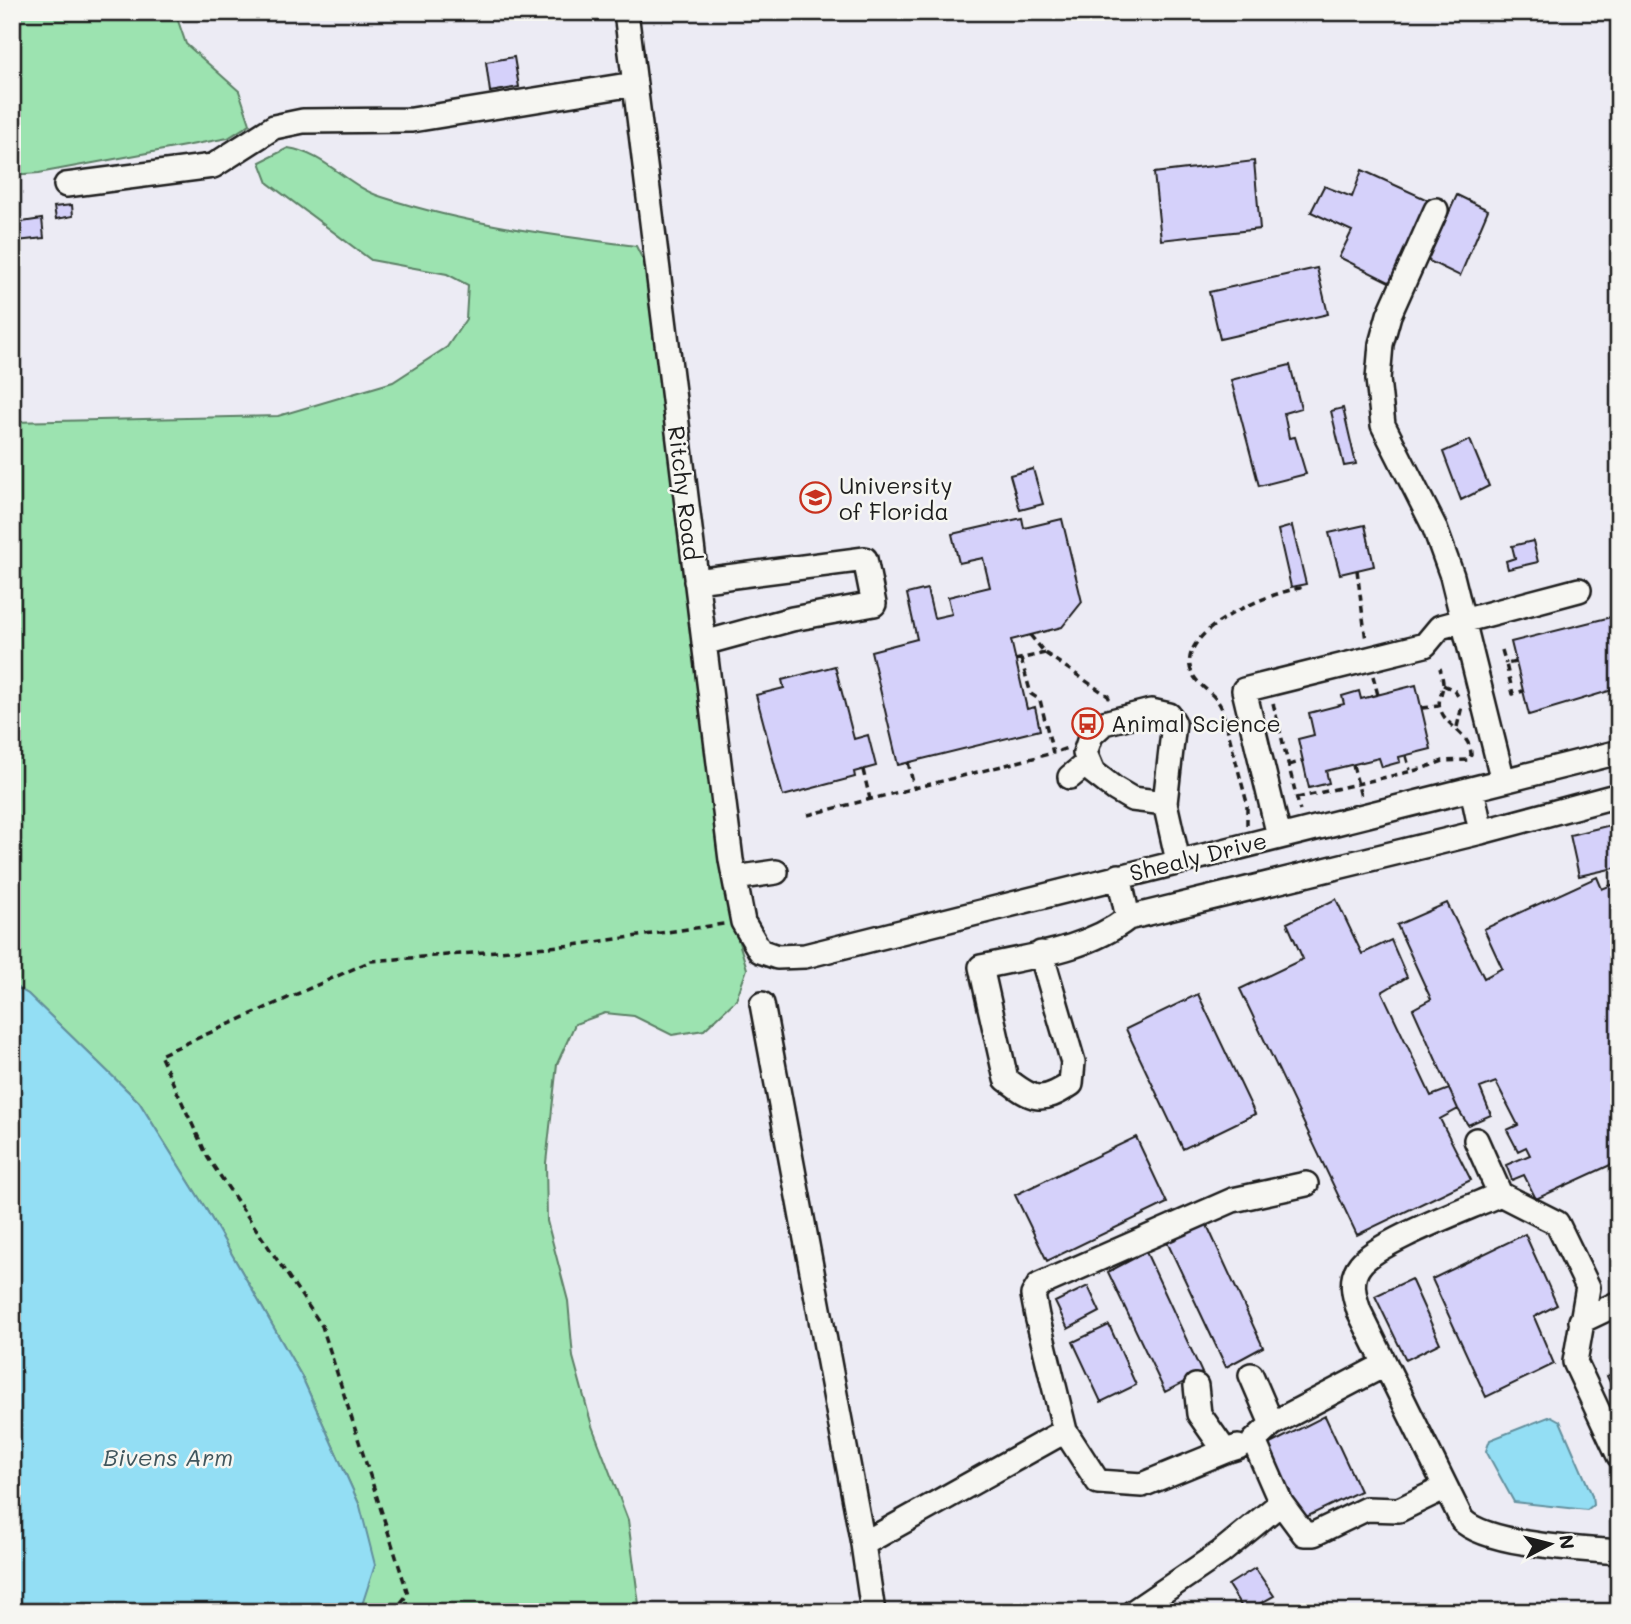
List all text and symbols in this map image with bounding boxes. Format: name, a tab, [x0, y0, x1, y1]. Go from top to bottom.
street label: Ritchy Road	[662, 424, 708, 562]
place label: University of Florida	[839, 470, 952, 526]
school or university icon: University of Florida	[799, 481, 833, 515]
bus stop icon: Animal Science	[1071, 706, 1105, 740]
place label: Animal Science	[1111, 708, 1281, 738]
street label: Shealy Drive	[1126, 824, 1270, 888]
water label: Bivens Arm	[103, 1441, 233, 1472]
north arrow	[1516, 1508, 1586, 1578]
text: N	[1554, 1533, 1581, 1551]

